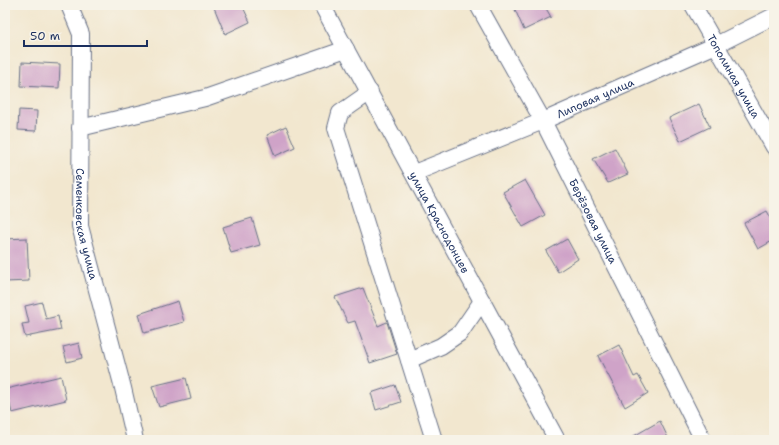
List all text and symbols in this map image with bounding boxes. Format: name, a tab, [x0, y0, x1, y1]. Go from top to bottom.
scale bar	[24, 22, 147, 48]
text: 50 m	[30, 28, 60, 44]
street label: Тополиная улица	[704, 31, 764, 121]
street label: Липовая улица	[554, 74, 636, 122]
street label: Семенковская улица	[72, 168, 101, 281]
street label: улица Краснодонцев	[406, 169, 473, 276]
street label: Берёзовая улица	[566, 176, 621, 266]

